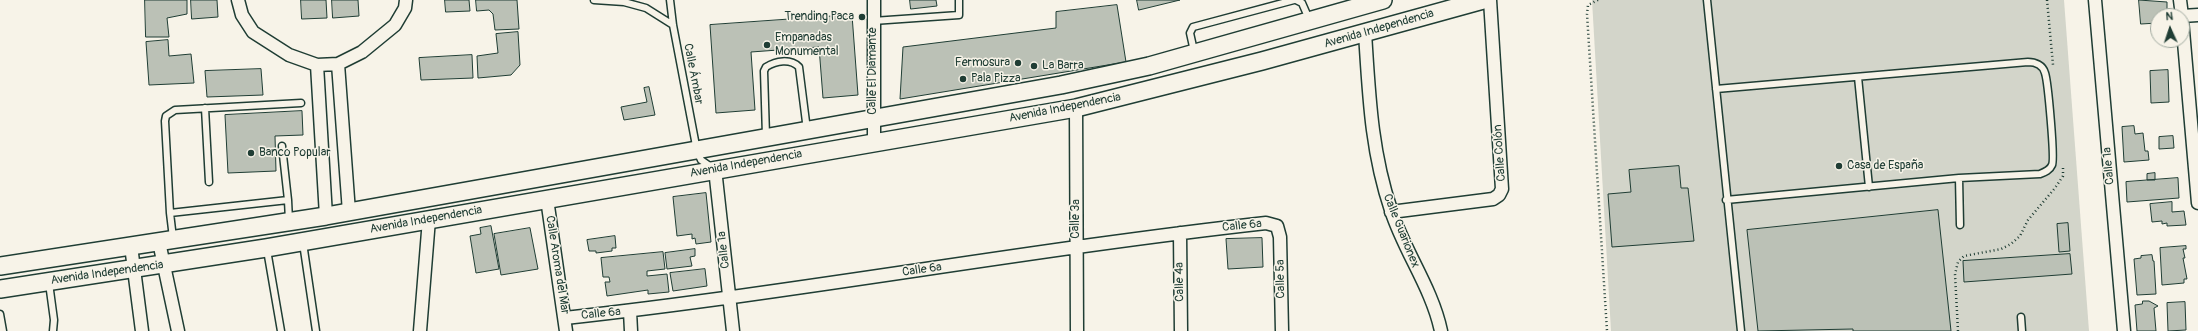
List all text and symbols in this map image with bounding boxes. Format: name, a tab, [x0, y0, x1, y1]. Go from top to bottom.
street label: Avenida Independencia	[1322, 6, 1436, 52]
north arrow	[2150, 8, 2190, 48]
place label: Trending Paca	[784, 10, 854, 24]
text: N	[2165, 10, 2173, 23]
marker: Trending Paca	[857, 12, 867, 22]
street label: Calle El Diamante	[866, 27, 880, 115]
place label: Empanadas Monumental	[775, 31, 839, 59]
marker: Empanadas Monumental	[762, 40, 772, 50]
street label: Calle Ámbar	[680, 42, 706, 106]
place label: Fermosura	[955, 56, 1010, 70]
marker: Fermosura	[1013, 58, 1023, 68]
place label: La Barra	[1042, 59, 1083, 73]
marker: La Barra	[1029, 61, 1039, 71]
place label: Pala Pizza	[971, 72, 1021, 86]
marker: Pala Pizza	[958, 74, 968, 84]
street label: Avenida Independencia	[1008, 90, 1122, 126]
street label: Calle Colón	[1491, 124, 1509, 182]
place label: Banco Popular	[259, 146, 331, 160]
street label: Avenida Independencia	[689, 147, 803, 181]
street label: Calle 1a	[2100, 147, 2118, 185]
marker: Banco Popular	[246, 148, 256, 158]
place label: Casa de España	[1847, 159, 1923, 173]
marker: Casa de España	[1834, 161, 1844, 171]
street label: Calle Guarionex	[1380, 192, 1422, 270]
street label: Calle 3ª	[1069, 199, 1083, 239]
street label: Avenida Independencia	[369, 203, 483, 237]
street label: Calle Aroma del Mar	[542, 215, 572, 315]
street label: Calle 6ª	[1221, 217, 1263, 235]
street label: Calle 1ª	[715, 231, 733, 269]
street label: Avenida Independencia	[50, 258, 164, 288]
street label: Calle 5ª	[1273, 259, 1289, 299]
street label: Calle 6ª	[901, 260, 943, 280]
street label: Calle 4ª	[1172, 262, 1188, 302]
street label: Calle 6ª	[580, 305, 622, 323]

